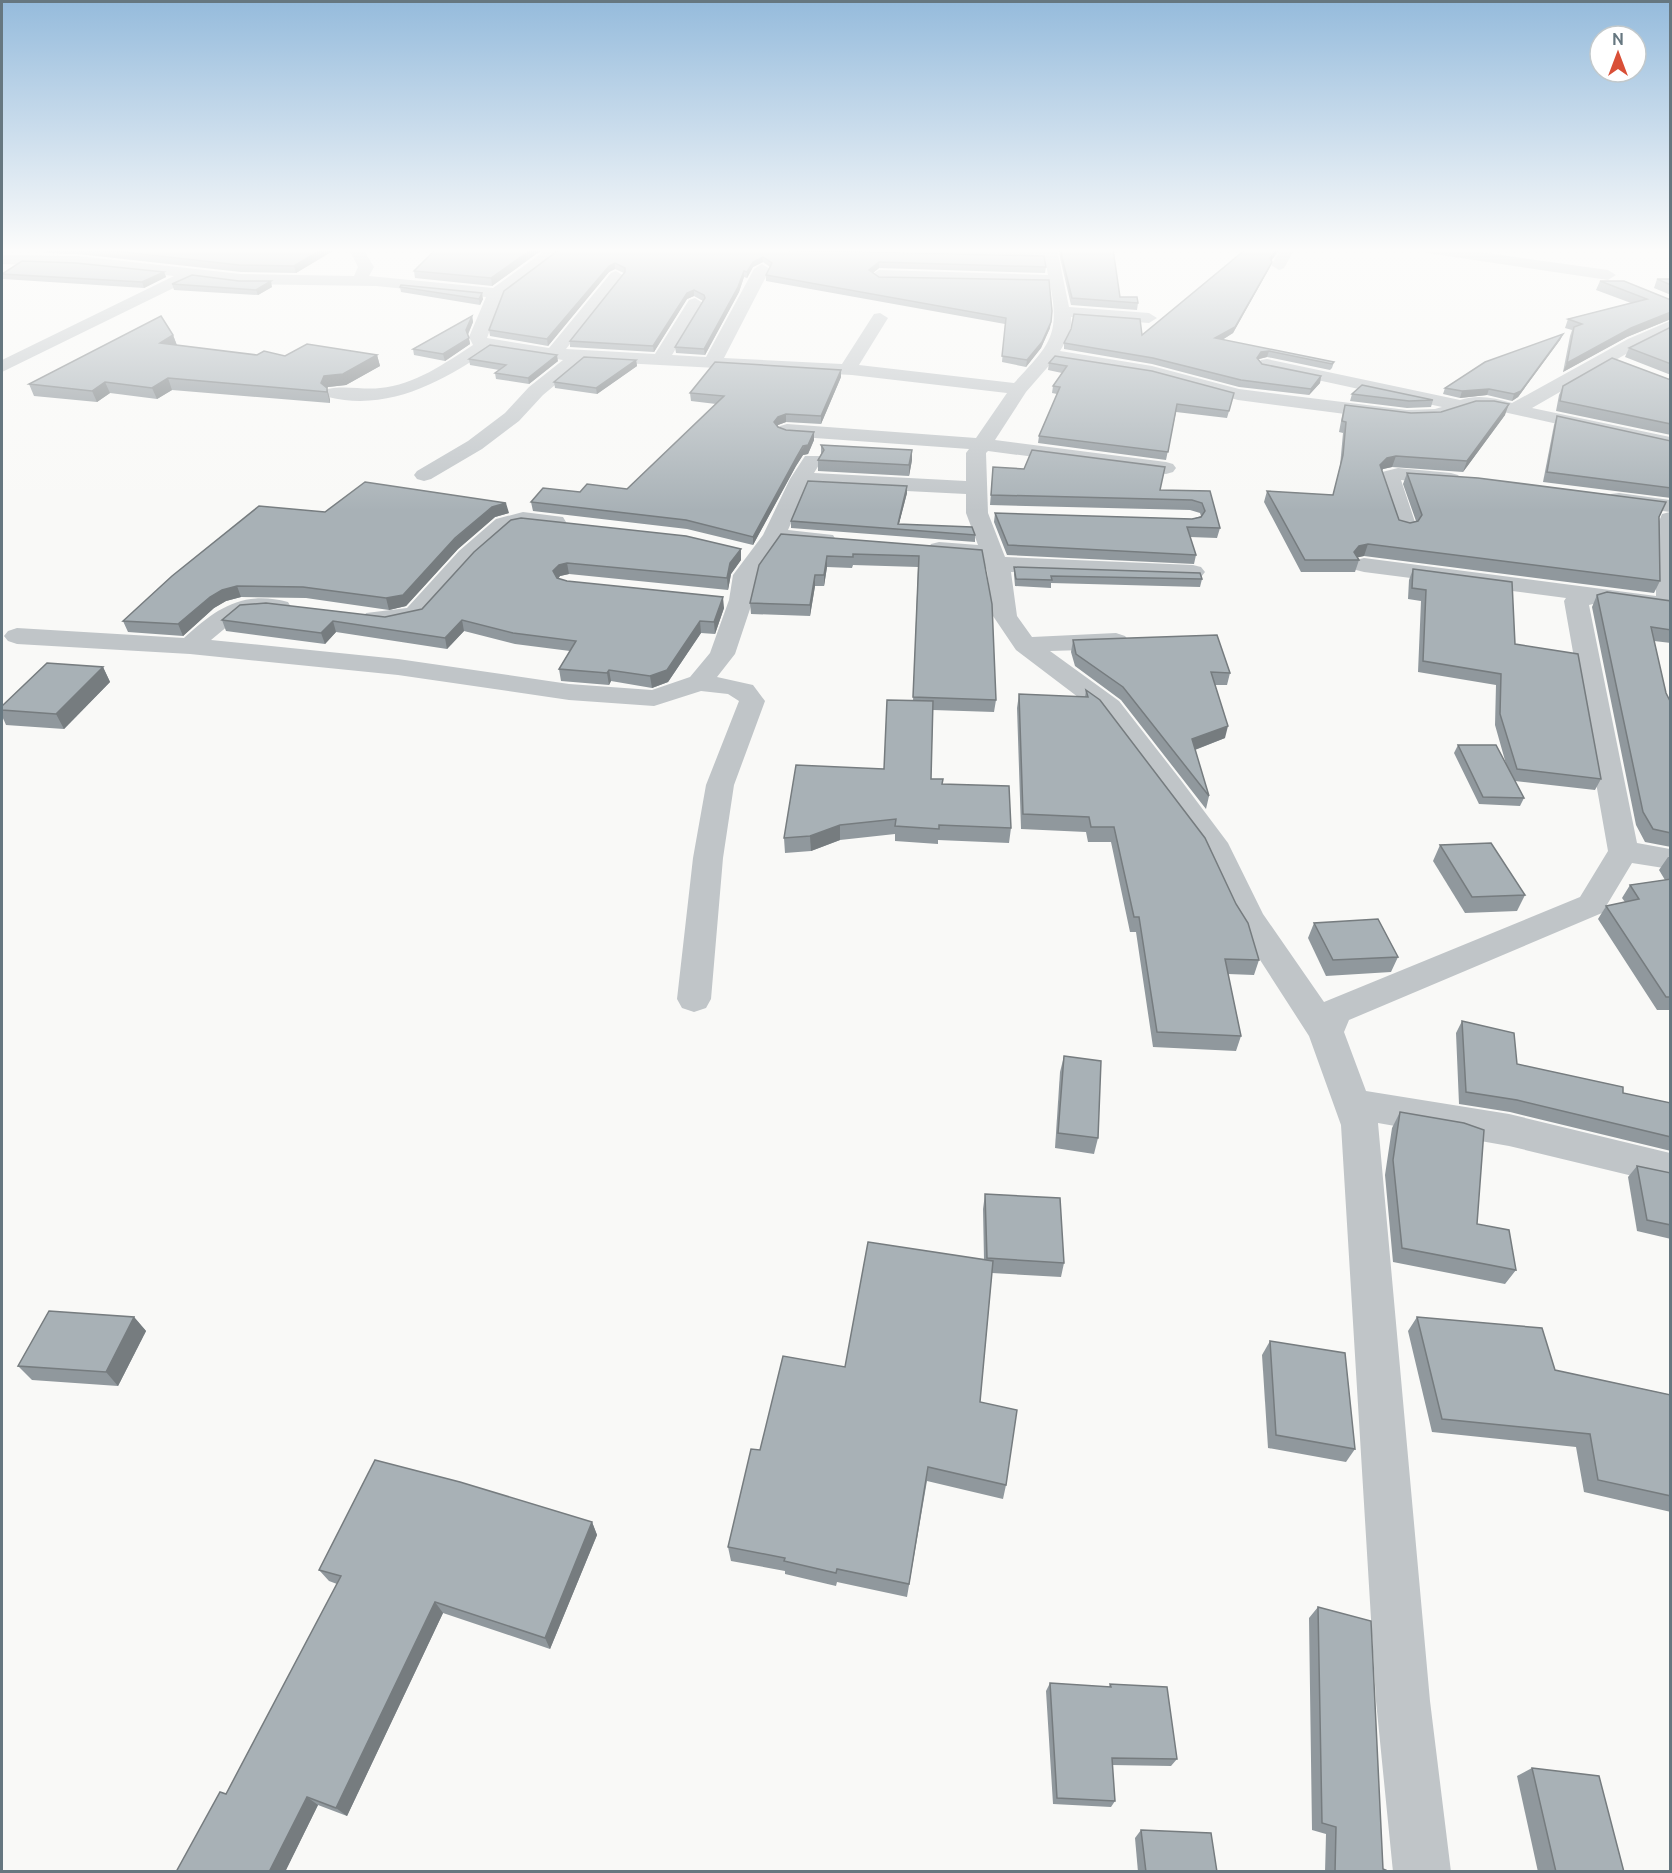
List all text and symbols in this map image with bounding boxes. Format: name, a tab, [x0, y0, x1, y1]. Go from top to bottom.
north arrow	[1588, 24, 1648, 84]
text: N	[1612, 30, 1624, 48]

